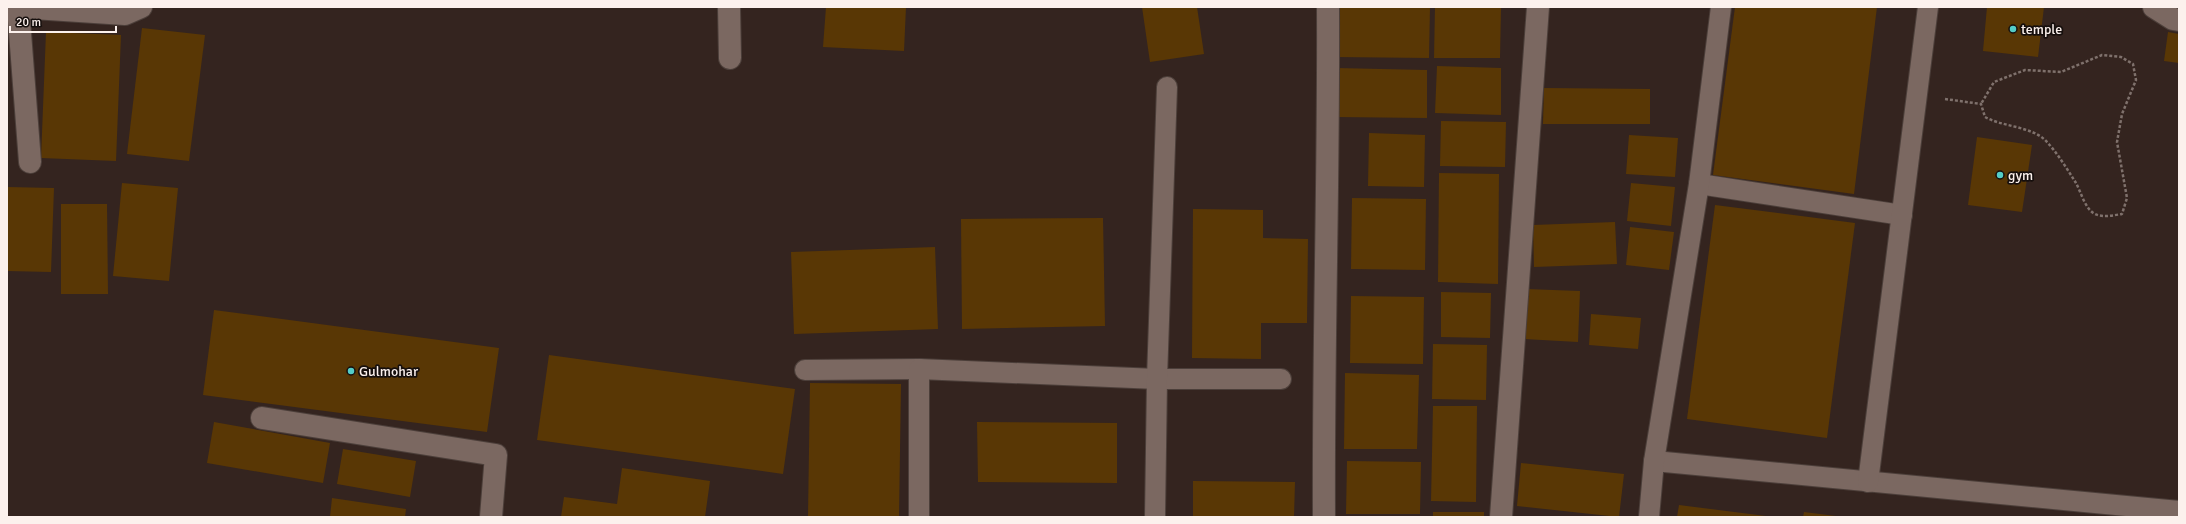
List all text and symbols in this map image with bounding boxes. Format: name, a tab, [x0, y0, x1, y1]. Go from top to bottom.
scale bar	[10, 8, 116, 34]
text: 20 m	[16, 15, 41, 30]
place label: temple	[2021, 21, 2062, 38]
marker: temple	[2008, 24, 2018, 34]
place label: gym	[2008, 167, 2033, 184]
marker: gym	[1995, 170, 2005, 180]
place label: Gulmohar	[359, 363, 419, 380]
marker: Gulmohar	[346, 366, 356, 376]

